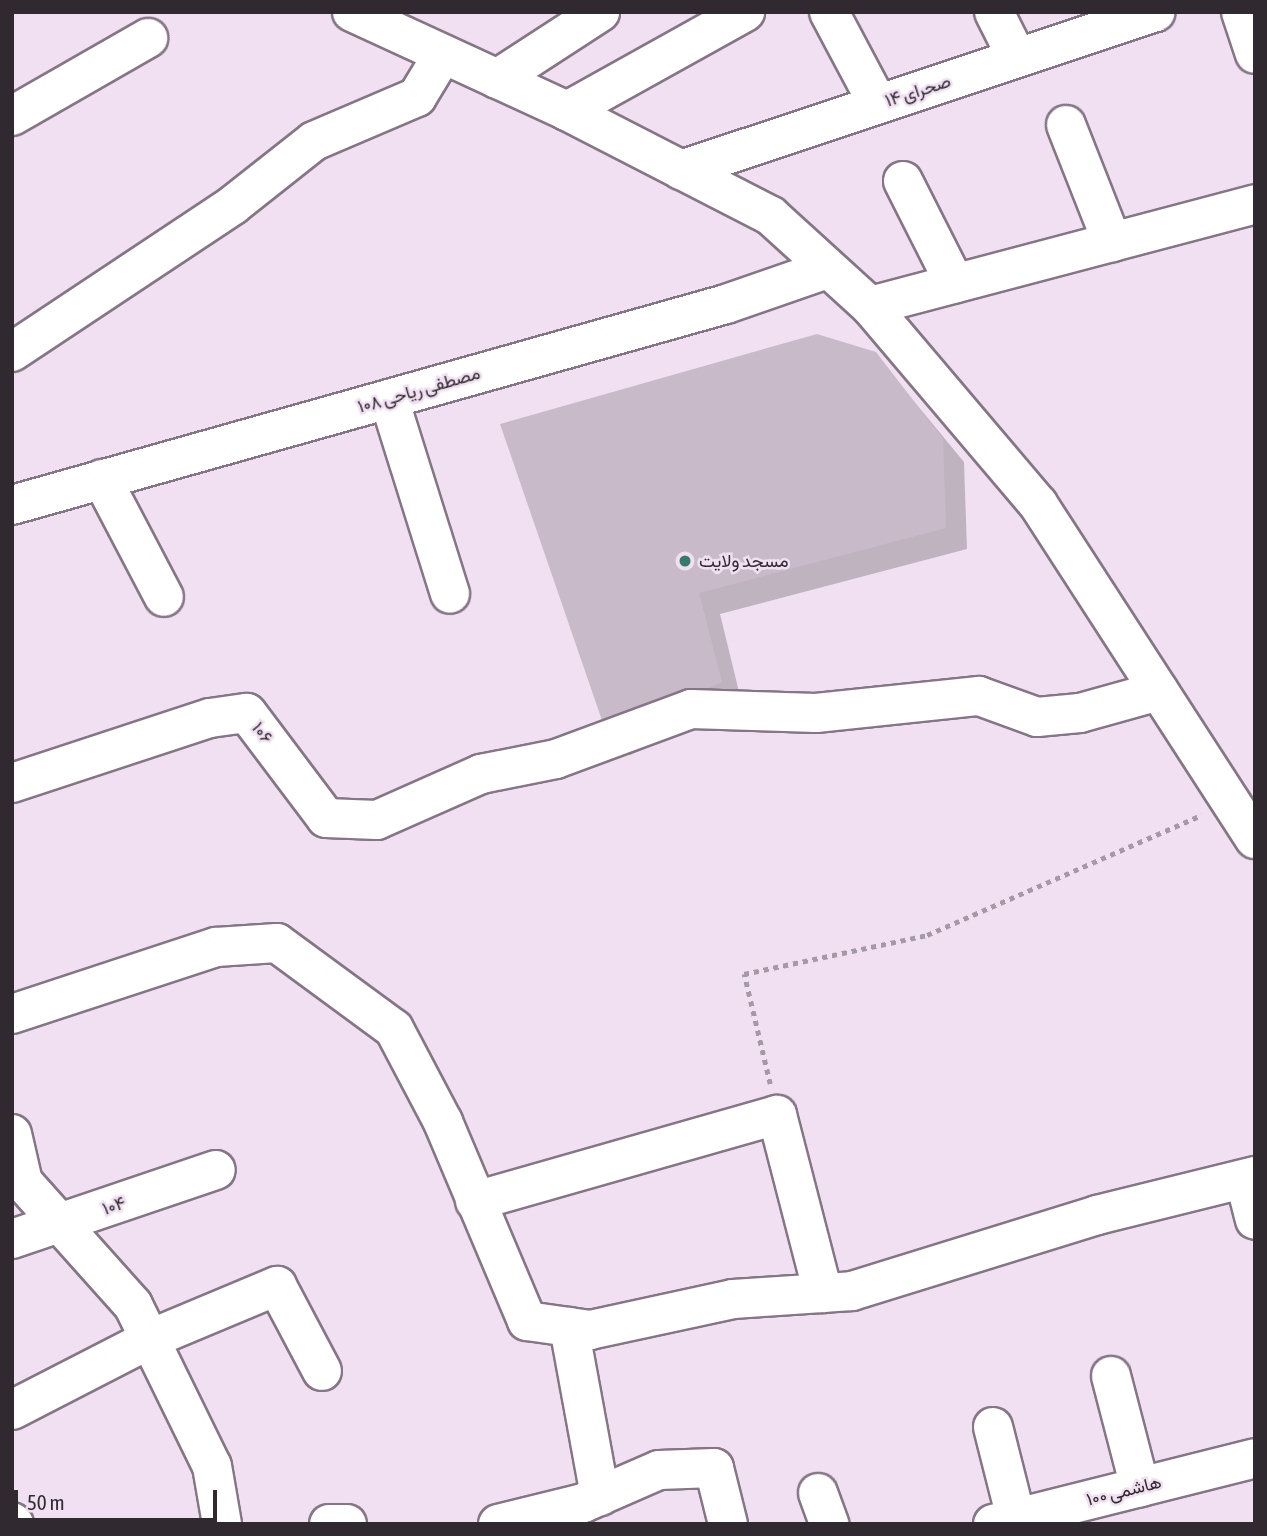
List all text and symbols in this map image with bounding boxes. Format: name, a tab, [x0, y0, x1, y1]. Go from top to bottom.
street label: صحرای ۱۴	[882, 70, 954, 112]
street label: مصطفی ریاحی ۱۰۸	[355, 362, 483, 418]
place label: مسجد ولایت	[699, 550, 789, 572]
marker: مسجد ولایت	[677, 553, 693, 569]
street label: ۱۰۶	[247, 718, 277, 748]
street label: ۱۰۴	[100, 1192, 128, 1220]
street label: هاشمی ۱۰۰	[1084, 1471, 1164, 1511]
scale bar	[18, 1476, 220, 1520]
text: 50 m	[27, 1490, 65, 1514]

